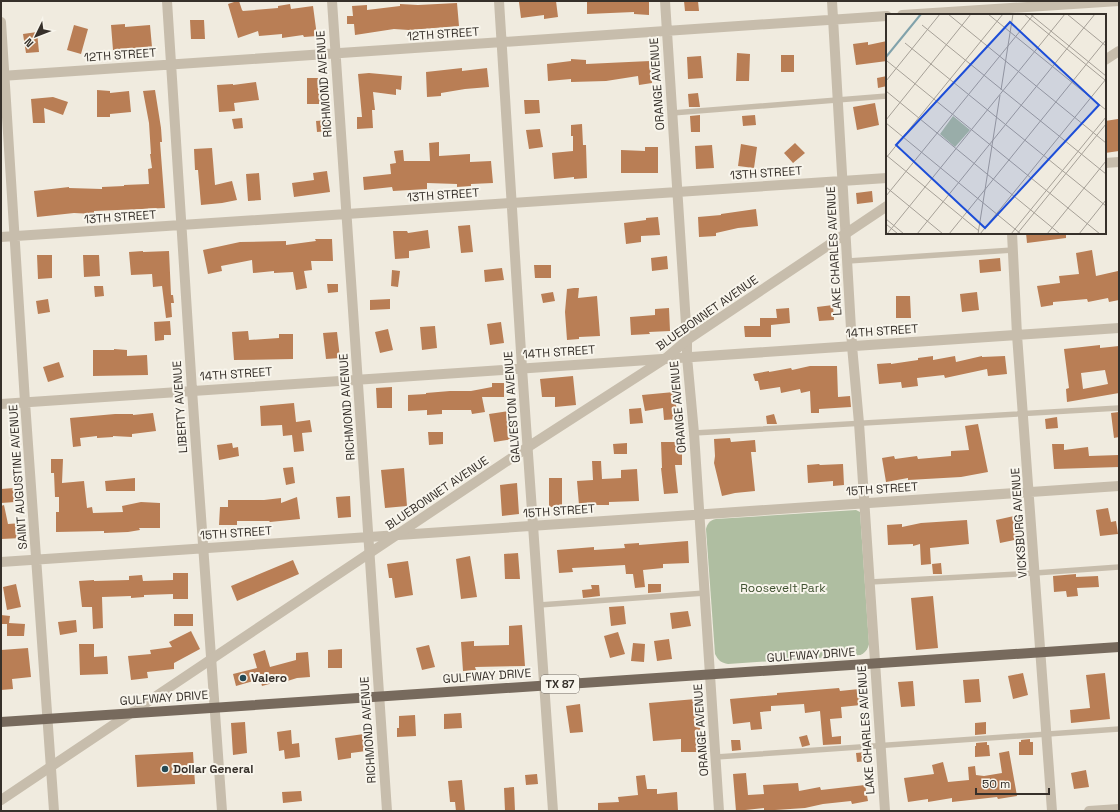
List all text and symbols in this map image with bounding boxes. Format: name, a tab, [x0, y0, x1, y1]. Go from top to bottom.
inset map	[886, 14, 1106, 234]
north arrow	[16, 16, 56, 56]
street label: 12TH STREET	[406, 23, 480, 45]
street label: RICHMOND AVENUE	[312, 30, 336, 138]
text: N	[21, 35, 36, 50]
street label: ORANGE AVENUE	[646, 37, 668, 131]
street label: 12TH STREET	[83, 44, 157, 66]
street label: 13TH STREET	[729, 162, 803, 184]
street label: 13TH STREET	[406, 184, 480, 206]
street label: LAKE CHARLES AVENUE	[823, 186, 845, 316]
street label: 13TH STREET	[83, 206, 157, 228]
street label: BLUEBONNET AVENUE	[653, 272, 761, 354]
street label: 14TH STREET	[845, 320, 919, 342]
street label: 14TH STREET	[522, 341, 596, 363]
street label: GALVESTON AVENUE	[500, 350, 524, 463]
street label: RICHMOND AVENUE	[335, 353, 359, 461]
street label: LIBERTY AVENUE	[169, 360, 191, 454]
street label: ORANGE AVENUE	[666, 360, 690, 454]
street label: 14TH STREET	[199, 363, 273, 385]
street label: SAINT AUGUSTINE AVENUE	[5, 404, 31, 550]
street label: BLUEBONNET AVENUE	[382, 452, 492, 534]
street label: VICKSBURG AVENUE	[1007, 467, 1031, 579]
street label: 15TH STREET	[845, 478, 919, 500]
street label: 15TH STREET	[522, 500, 596, 522]
street label: 15TH STREET	[199, 522, 273, 544]
park label: Roosevelt Park	[740, 580, 826, 596]
street label: GULFWAY DRIVE	[766, 644, 856, 666]
street label: GULFWAY DRIVE	[442, 665, 532, 687]
street label: LAKE CHARLES AVENUE	[853, 665, 878, 795]
place label: Valero	[251, 670, 287, 686]
marker: Valero	[238, 673, 248, 683]
road number: TX 87	[541, 675, 579, 693]
street label: RICHMOND AVENUE	[356, 676, 380, 784]
street label: ORANGE AVENUE	[690, 683, 712, 777]
street label: GULFWAY DRIVE	[119, 687, 209, 709]
place label: Dollar General	[173, 761, 253, 777]
marker: Dollar General	[160, 764, 170, 774]
scale bar	[976, 770, 1049, 796]
text: 50 m	[982, 776, 1010, 792]

